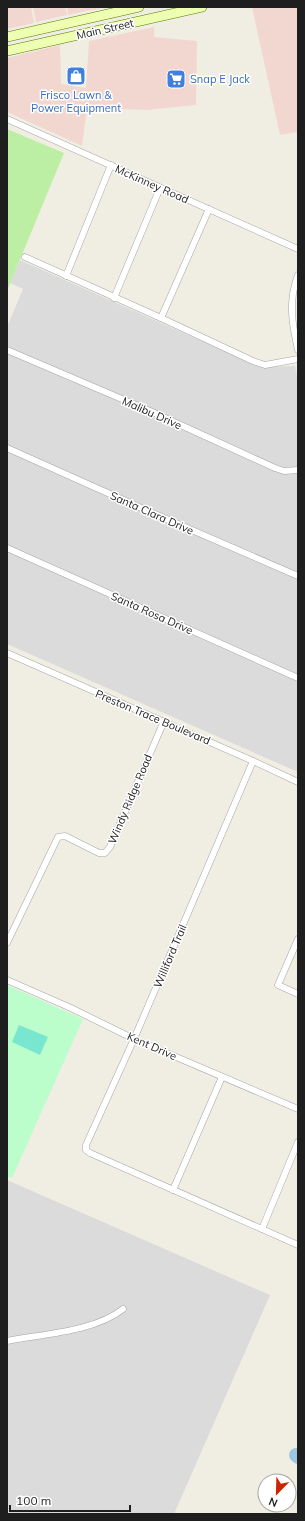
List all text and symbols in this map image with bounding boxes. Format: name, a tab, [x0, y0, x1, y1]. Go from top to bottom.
street label: Main Street	[75, 16, 135, 42]
shop icon: Frisco Lawn & Power Equipment	[65, 65, 87, 87]
supermarket icon: Snap E Jack	[165, 68, 187, 90]
place label: Snap E Jack	[190, 72, 250, 86]
place label: Frisco Lawn & Power Equipment	[31, 88, 121, 115]
street label: McKinney Road	[113, 162, 191, 206]
street label: Malibu Drive	[120, 394, 184, 432]
street label: Santa Clara Drive	[108, 488, 196, 538]
street label: Santa Rosa Drive	[109, 589, 195, 637]
street label: Preston Trace Boulevard	[93, 686, 213, 748]
street label: Windy Ridge Road	[105, 752, 155, 846]
street label: Williford Trail	[150, 922, 190, 990]
street label: Kent Drive	[125, 1029, 179, 1063]
north arrow	[257, 1473, 297, 1513]
scale bar	[10, 1487, 130, 1513]
text: 100 m	[16, 1493, 51, 1508]
text: N	[267, 1494, 280, 1510]

